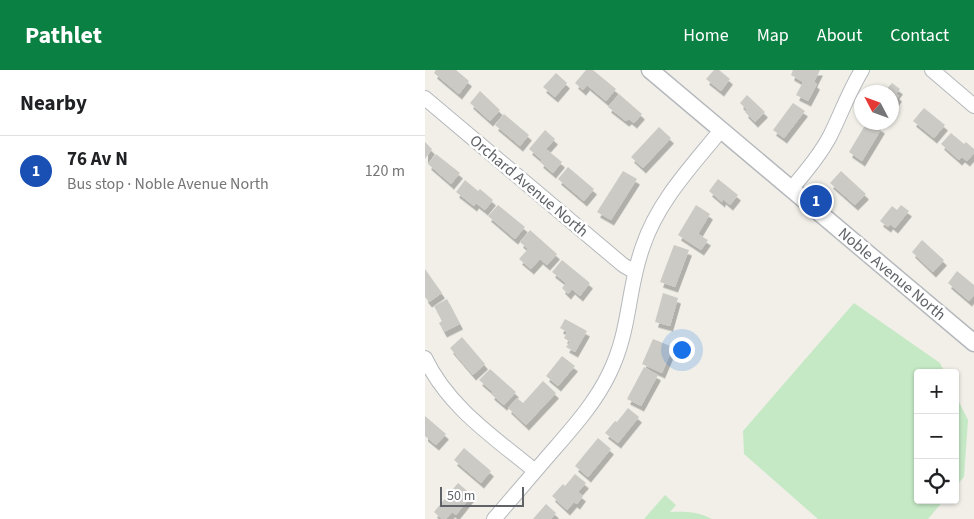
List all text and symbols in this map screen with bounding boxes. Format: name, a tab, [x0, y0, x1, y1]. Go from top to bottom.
text: Pathlet	[25, 18, 102, 53]
text: Home	[683, 23, 729, 48]
text: Map	[757, 23, 789, 48]
text: About	[817, 23, 862, 48]
text: Contact	[890, 23, 949, 48]
north arrow	[854, 85, 899, 130]
text: Nearby	[20, 88, 87, 118]
street label: Orchard Avenue North	[465, 130, 593, 242]
text: 76 Av N	[67, 146, 128, 173]
text: 1	[32, 160, 40, 182]
text: 120 m	[365, 160, 405, 182]
text: Bus stop · Noble Avenue North	[67, 173, 269, 195]
pin: 1	[800, 182, 832, 220]
street label: Noble Avenue North	[833, 222, 951, 326]
your location	[669, 337, 695, 363]
map controls	[914, 369, 959, 504]
button: +	[914, 369, 959, 414]
button: −	[914, 414, 959, 459]
button: locate	[914, 459, 959, 504]
scale bar	[440, 484, 524, 507]
text: 50 m	[447, 486, 475, 506]

